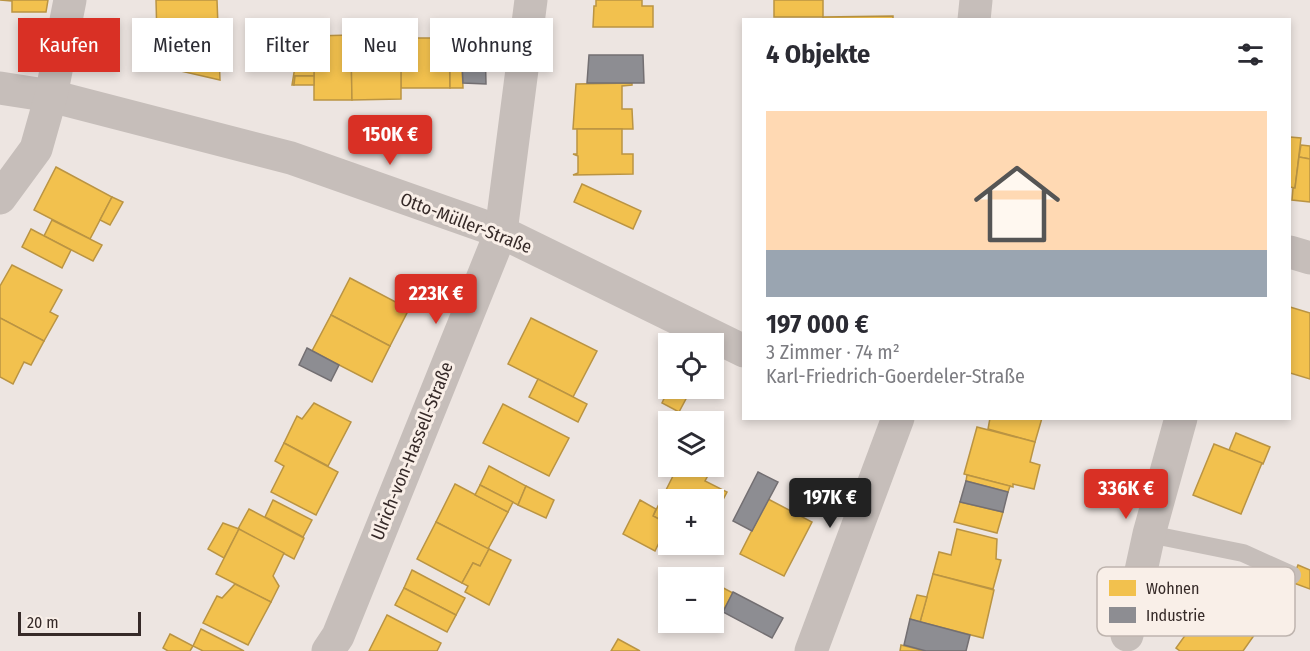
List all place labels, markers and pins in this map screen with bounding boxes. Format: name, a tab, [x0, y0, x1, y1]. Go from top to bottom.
pin: 150K €	[341, 115, 439, 166]
pin: 223K €	[387, 274, 485, 325]
pin: 336K €	[1077, 469, 1175, 520]
pin: 197K €	[781, 478, 879, 529]

